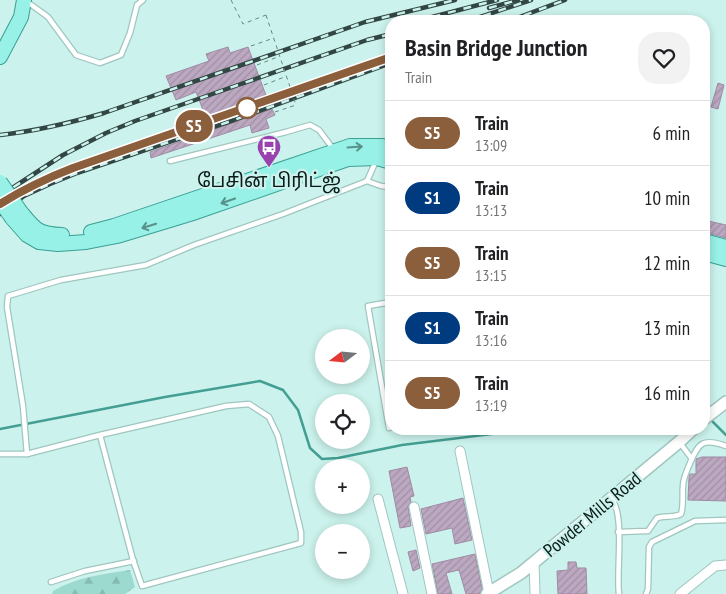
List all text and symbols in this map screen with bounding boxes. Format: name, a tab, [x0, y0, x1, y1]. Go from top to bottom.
text: Basin Bridge Junction	[405, 32, 588, 63]
button: heart	[638, 32, 690, 84]
text: Train	[405, 67, 432, 87]
unlabelled marker	[236, 97, 258, 119]
line badge: S5	[172, 110, 216, 142]
text: Train	[475, 111, 509, 135]
text: S5	[186, 114, 202, 137]
text: S5	[424, 121, 441, 144]
text: 6 min	[653, 121, 690, 145]
bus stop icon: பேசின் பிரிட்ஜ்	[256, 134, 282, 168]
text: 13:09	[475, 135, 507, 155]
one-way arrow	[346, 142, 362, 151]
place label: பேசின் பிரிட்ஜ்	[197, 168, 341, 194]
text: Train	[475, 176, 509, 200]
text: S1	[424, 186, 441, 209]
text: 10 min	[644, 186, 690, 210]
one-way arrow	[220, 197, 236, 206]
text: 13:13	[475, 200, 507, 220]
one-way arrow	[142, 222, 158, 232]
text: Train	[475, 241, 509, 265]
text: S5	[424, 251, 441, 274]
text: 12 min	[644, 251, 690, 275]
text: 13:15	[475, 265, 507, 285]
text: Train	[475, 306, 509, 330]
text: S1	[424, 316, 441, 339]
text: 13 min	[644, 316, 690, 340]
north arrow	[315, 329, 370, 384]
map controls	[315, 329, 370, 579]
text: 13:16	[475, 330, 507, 350]
text: Train	[475, 371, 509, 395]
text: S5	[424, 381, 441, 404]
text: 16 min	[644, 381, 690, 405]
button: locate	[315, 394, 370, 449]
text: 13:19	[475, 395, 507, 415]
button: +	[315, 459, 370, 514]
street label: Powder Mills Road	[538, 466, 646, 562]
button: −	[315, 524, 370, 579]

